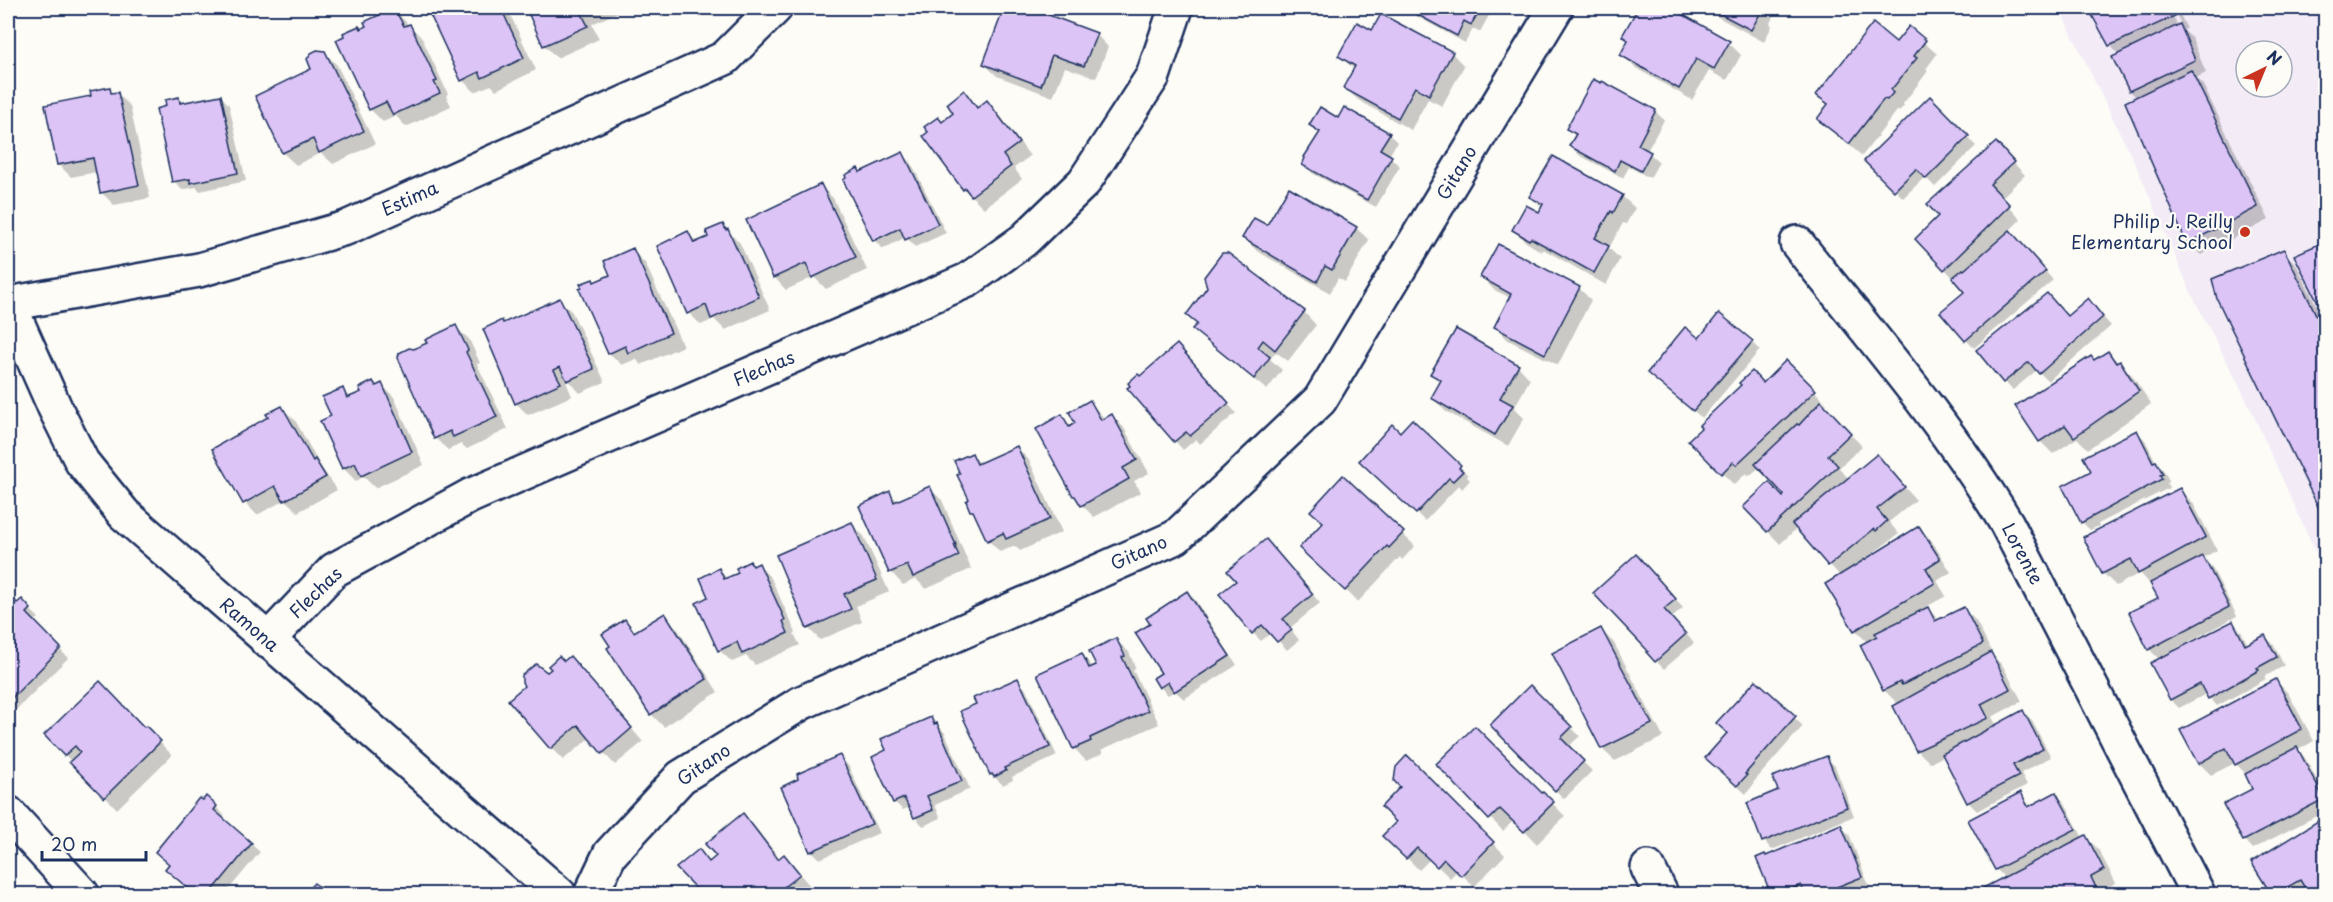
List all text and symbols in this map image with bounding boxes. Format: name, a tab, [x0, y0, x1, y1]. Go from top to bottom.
north arrow	[2234, 39, 2294, 99]
text: N	[2262, 44, 2288, 70]
street label: Gitano	[1429, 140, 1483, 205]
street label: Estima	[377, 173, 443, 222]
place label: Philip J. Reilly Elementary School	[2071, 207, 2233, 255]
marker: Philip J. Reilly Elementary School	[2238, 225, 2252, 239]
street label: Flechas	[729, 343, 798, 393]
street label: Lorente	[1996, 518, 2051, 589]
street label: Gitano	[1106, 527, 1171, 576]
street label: Flechas	[282, 560, 347, 624]
street label: Ramona	[214, 590, 286, 658]
street label: Gitano	[671, 736, 735, 792]
scale bar	[42, 824, 146, 862]
text: 20 m	[51, 830, 97, 857]

